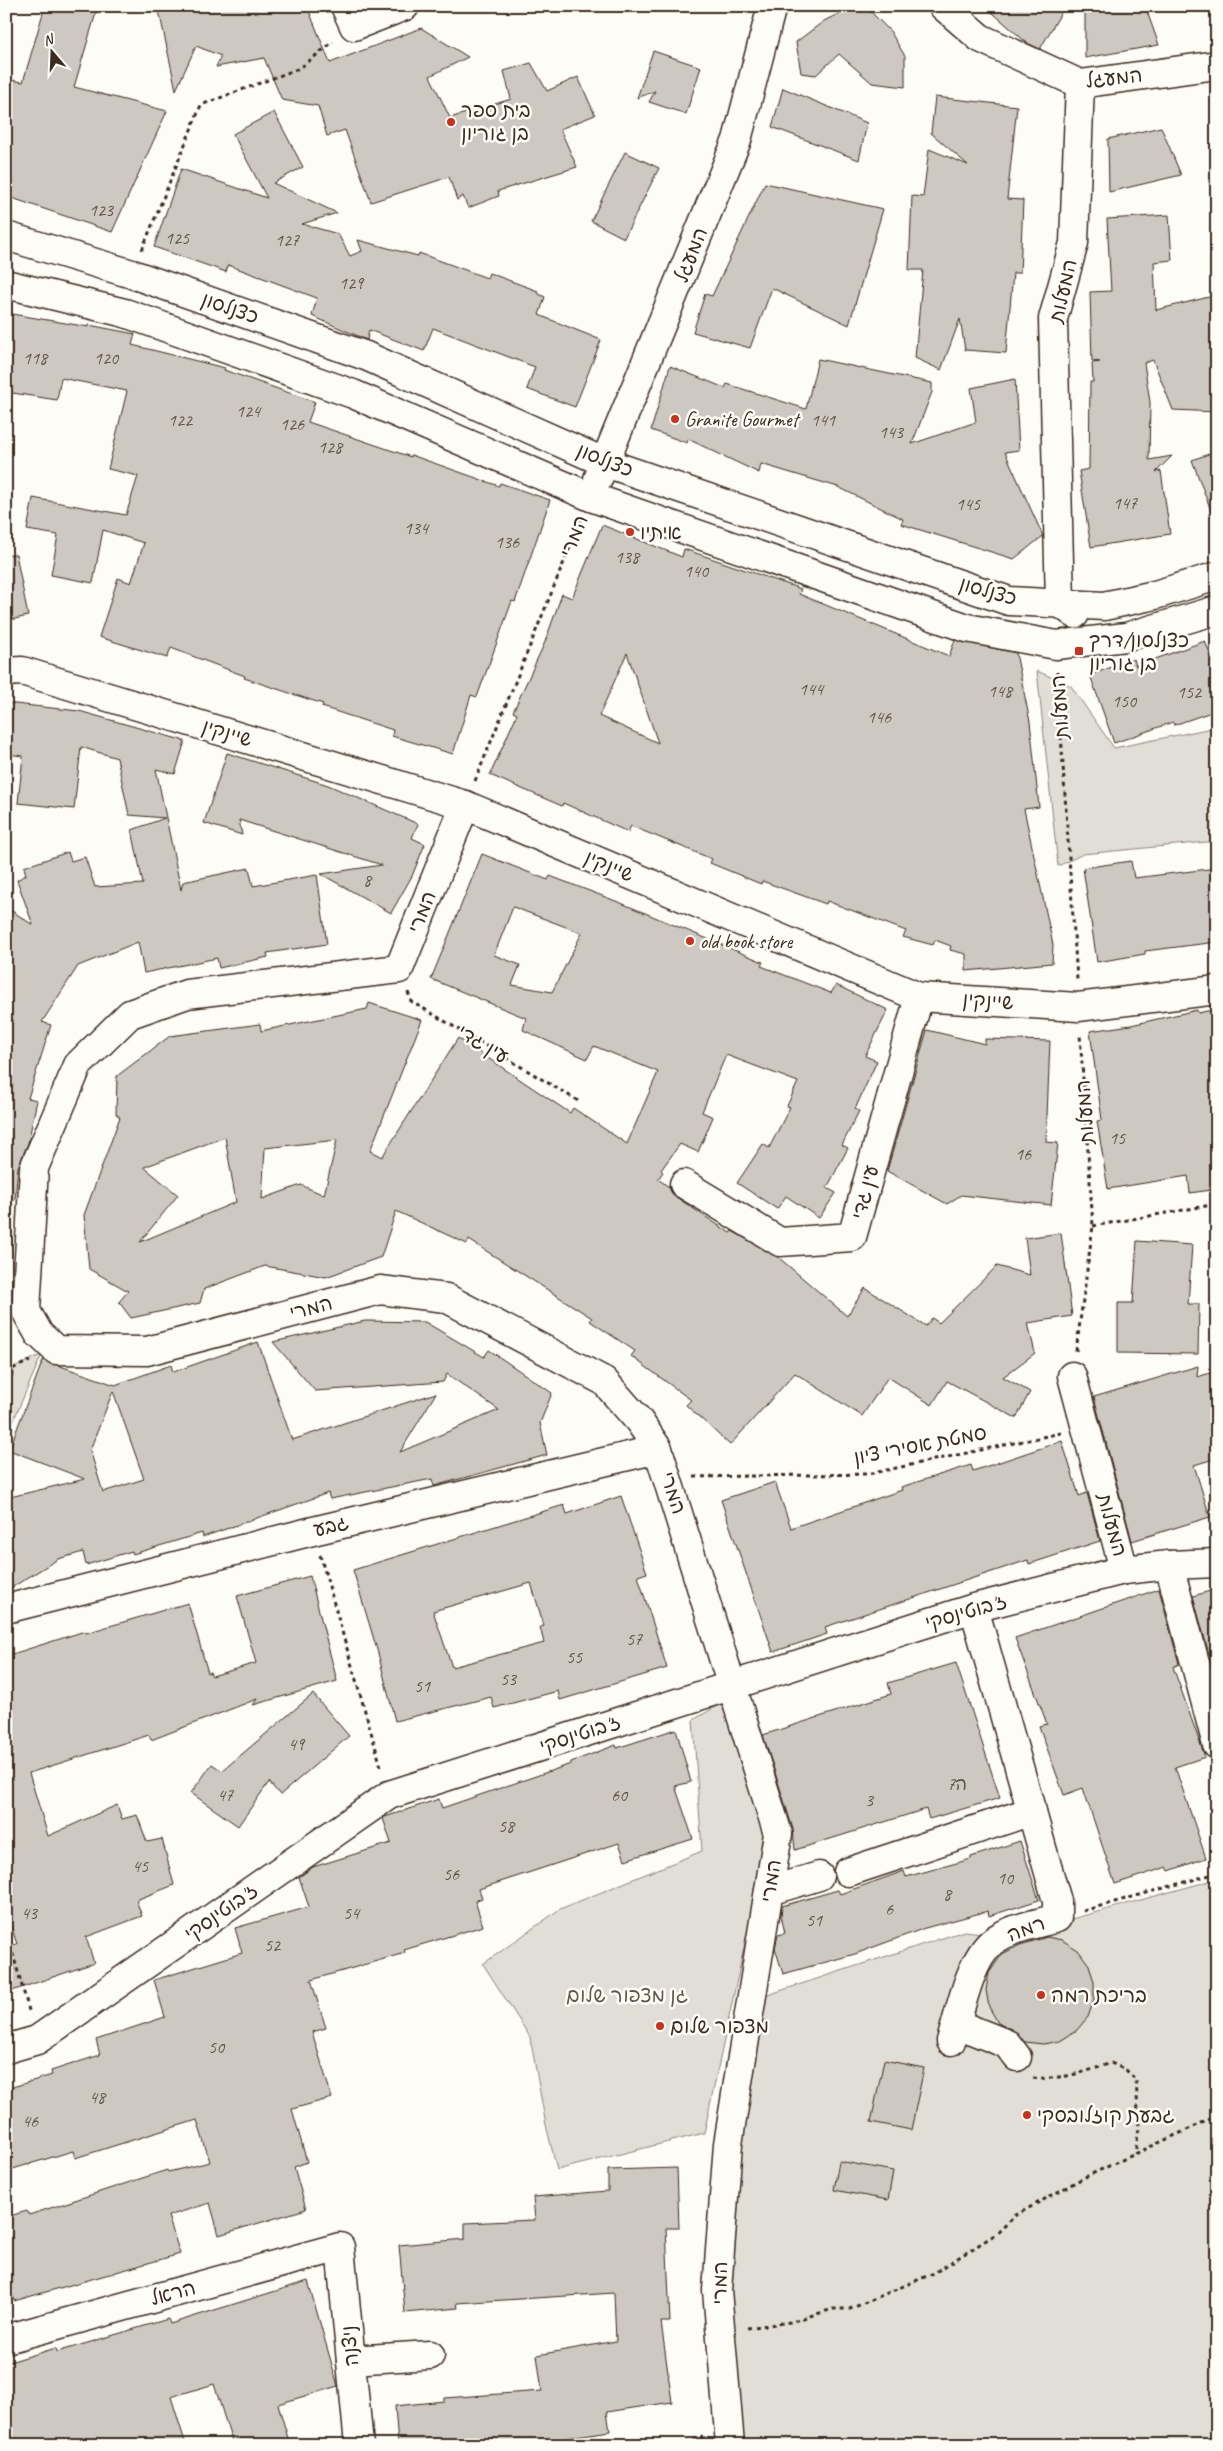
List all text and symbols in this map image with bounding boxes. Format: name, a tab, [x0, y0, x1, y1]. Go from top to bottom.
north arrow	[28, 28, 78, 78]
text: N	[41, 30, 57, 50]
street label: המעגל	[1084, 63, 1144, 93]
place label: בית ספר בן גוריון	[461, 98, 531, 146]
marker: בית ספר בן גוריון	[445, 116, 457, 128]
house number: 123	[89, 199, 115, 221]
street label: המעגל	[669, 224, 713, 286]
house number: 125	[165, 227, 190, 249]
house number: 127	[275, 229, 300, 251]
street label: המעלות	[1043, 257, 1082, 326]
house number: 129	[339, 272, 365, 294]
street label: כצנלסון	[198, 287, 262, 329]
house number: 118	[23, 347, 49, 369]
house number: 120	[94, 347, 120, 369]
house number: 124	[236, 400, 262, 422]
place label: Granite Gourmet	[685, 407, 801, 432]
house number: 122	[168, 409, 194, 431]
house number: 141	[811, 409, 836, 431]
house number: 126	[280, 413, 305, 435]
marker: Granite Gourmet	[669, 413, 681, 425]
house number: 143	[879, 421, 905, 443]
house number: 128	[318, 436, 344, 458]
street label: כצנלסון	[573, 437, 637, 483]
house number: 147	[1113, 492, 1138, 514]
house number: 145	[956, 493, 981, 515]
street label: המרי	[554, 511, 594, 561]
house number: 134	[404, 517, 430, 539]
place label: איתיו	[640, 520, 682, 545]
marker: איתיו	[624, 526, 636, 538]
house number: 136	[495, 531, 520, 553]
house number: 138	[615, 546, 641, 568]
house number: 140	[684, 560, 710, 582]
street label: כצנלסון	[956, 571, 1020, 611]
place label: כצנלסון/דרך בן גוריון	[1089, 628, 1189, 676]
marker: כצנלסון/דרך בן גוריון	[1073, 645, 1085, 657]
street label: המעלות	[1045, 674, 1075, 741]
house number: 144	[799, 678, 825, 700]
house number: 148	[988, 680, 1014, 702]
house number: 152	[1177, 681, 1203, 703]
house number: 150	[1112, 690, 1138, 712]
house number: 146	[867, 706, 892, 728]
street label: שיינקין	[199, 714, 255, 753]
street label: שיינקין	[581, 845, 638, 888]
house number: 8	[363, 869, 373, 891]
street label: המרי	[402, 887, 442, 937]
place label: old book store	[700, 929, 794, 954]
marker: old book store	[684, 935, 696, 947]
street label: שיינקין	[962, 987, 1015, 1015]
street label: עין גדי	[453, 1019, 513, 1069]
street label: המעלות	[1070, 1079, 1100, 1146]
house number: 15	[1109, 1127, 1126, 1149]
house number: 16	[1015, 1143, 1032, 1165]
street label: עין גדי	[846, 1162, 884, 1222]
street label: המרי	[287, 1290, 335, 1326]
street label: סמטת אסירי ציון	[851, 1420, 989, 1470]
street label: המרי	[654, 1469, 692, 1517]
street label: המעלות	[1091, 1490, 1132, 1559]
street label: גבע	[311, 1510, 351, 1542]
street label: ז'בוטינסקי	[922, 1588, 1010, 1636]
house number: 57	[626, 1628, 643, 1650]
house number: 55	[566, 1646, 583, 1668]
house number: 53	[500, 1668, 518, 1690]
house number: 51	[414, 1675, 431, 1697]
street label: ז'בוטינסקי	[536, 1709, 624, 1759]
house number: 49	[288, 1733, 306, 1755]
house number: 7ה	[947, 1773, 967, 1795]
house number: 47	[217, 1784, 234, 1806]
house number: 60	[611, 1784, 629, 1806]
house number: 3	[865, 1789, 875, 1811]
house number: 58	[498, 1815, 516, 1837]
house number: 45	[132, 1855, 149, 1877]
street label: המרי	[755, 1858, 787, 1904]
house number: 56	[443, 1863, 460, 1885]
house number: 10	[997, 1867, 1015, 1889]
street label: ז'בוטינסקי	[180, 1878, 262, 1946]
house number: 8	[943, 1883, 953, 1905]
house number: 6	[885, 1898, 894, 1920]
house number: 43	[21, 1902, 39, 1924]
house number: 54	[343, 1902, 361, 1924]
house number: 51	[806, 1909, 823, 1931]
street label: רמה	[1004, 1911, 1048, 1947]
house number: 52	[264, 1934, 282, 1956]
park label: גן מצפור שלום	[566, 1983, 688, 2008]
place label: בריכת רמה	[1051, 1983, 1147, 2008]
marker: בריכת רמה	[1035, 1989, 1047, 2001]
place label: מצפור שלום	[670, 2014, 769, 2039]
marker: מצפור שלום	[654, 2020, 666, 2032]
house number: 50	[208, 2036, 226, 2058]
house number: 48	[89, 2086, 107, 2108]
place label: גבעת קוזלובסקי	[1037, 2103, 1175, 2128]
marker: גבעת קוזלובסקי	[1021, 2109, 1033, 2121]
house number: 46	[22, 2110, 39, 2132]
street label: המרי	[707, 2261, 733, 2305]
street label: הראל	[148, 2275, 198, 2311]
street label: ניצנה	[336, 2325, 364, 2367]

